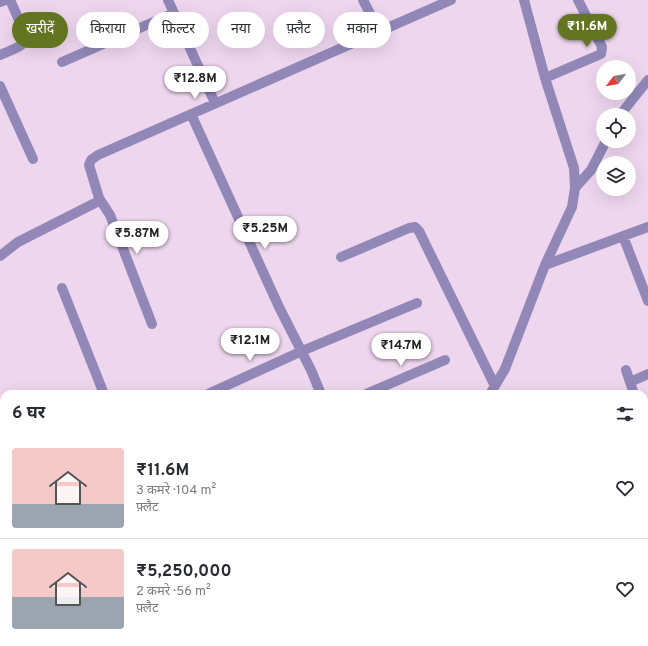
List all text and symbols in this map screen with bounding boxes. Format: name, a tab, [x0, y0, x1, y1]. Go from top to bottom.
chip: खरीदें	[12, 12, 68, 48]
chip: किराया	[76, 12, 140, 48]
chip: फ़िल्टर	[148, 12, 209, 48]
chip: नया	[217, 12, 265, 48]
chip: फ़्लैट	[273, 12, 325, 48]
chip: मकान	[333, 12, 391, 48]
pin: ₹11.6M	[554, 14, 620, 48]
text: ₹11.6M	[567, 19, 607, 35]
north arrow	[596, 60, 636, 100]
map controls	[596, 60, 636, 196]
pin: ₹12.8M	[162, 66, 228, 100]
text: ₹12.8M	[173, 71, 217, 87]
button: locate	[596, 108, 636, 148]
button: layers	[596, 156, 636, 196]
pin: ₹5.25M	[232, 216, 298, 250]
pin: ₹5.87M	[104, 221, 170, 255]
text: ₹5.25M	[242, 221, 288, 237]
text: ₹5.87M	[114, 226, 160, 242]
pin: ₹12.1M	[217, 328, 283, 362]
text: ₹12.1M	[230, 333, 270, 349]
pin: ₹14.7M	[368, 333, 434, 367]
text: ₹14.7M	[380, 338, 422, 354]
text: 6 घर	[12, 403, 45, 425]
icon: filters	[614, 403, 636, 425]
text: ₹11.6M	[136, 460, 189, 482]
icon: home	[44, 464, 92, 512]
icon: heart	[614, 477, 636, 499]
text: 3 कमरे · 104 m²	[136, 483, 216, 499]
text: फ़्लैट	[136, 500, 159, 516]
text: ₹5,250,000	[136, 561, 232, 583]
icon: home	[44, 565, 92, 613]
icon: heart	[614, 578, 636, 600]
text: 2 कमरे · 56 m²	[136, 584, 211, 600]
text: फ़्लैट	[136, 601, 159, 617]

